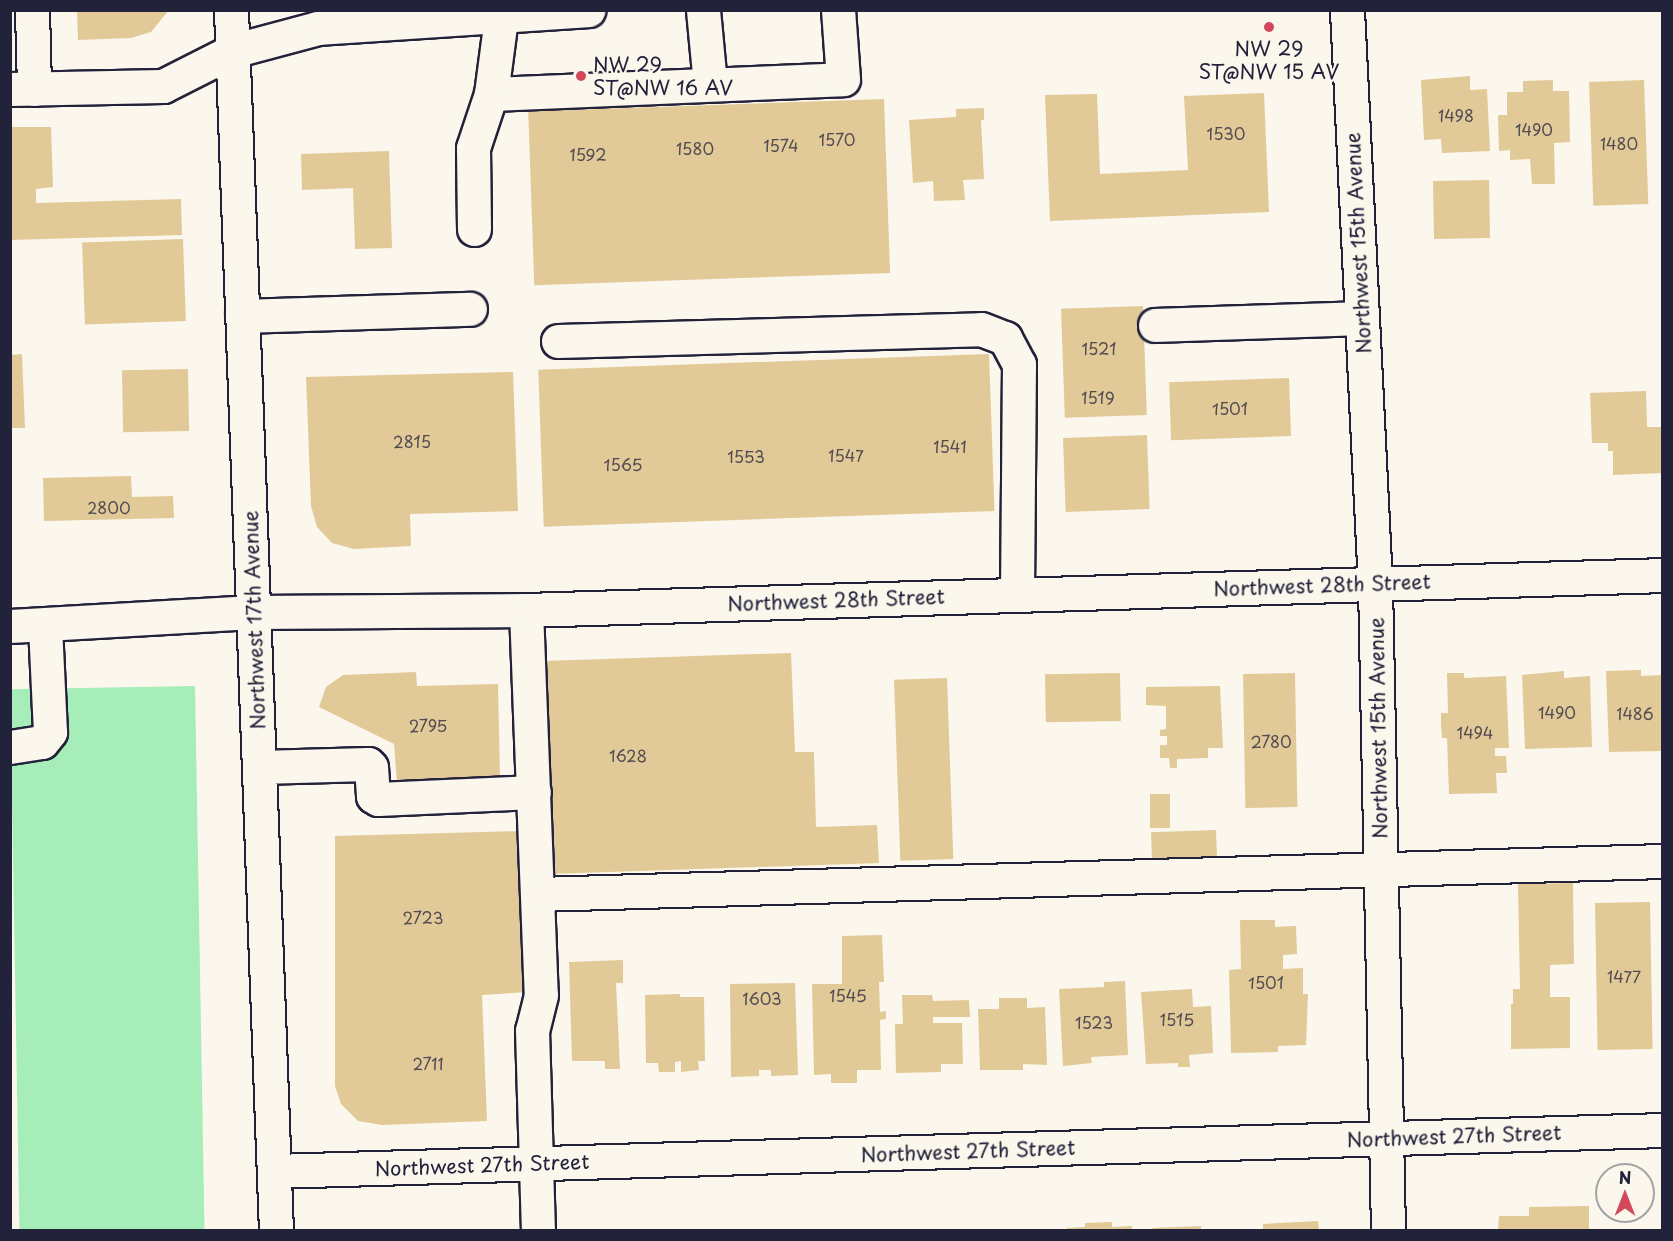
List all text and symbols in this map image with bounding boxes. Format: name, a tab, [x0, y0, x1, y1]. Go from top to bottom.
marker: NW 29 ST@NW 15 AV	[1262, 20, 1276, 34]
place label: NW 29 ST@NW 15 AV	[1199, 36, 1339, 83]
place label: NW 29 ST@NW 16 AV	[593, 52, 735, 99]
marker: NW 29 ST@NW 16 AV	[574, 69, 588, 83]
house number: 1498	[1438, 105, 1474, 125]
house number: 1490	[1515, 119, 1553, 139]
house number: 1530	[1207, 123, 1245, 143]
house number: 1570	[818, 129, 856, 149]
street label: Northwest 15th Avenue	[1340, 132, 1376, 354]
house number: 1480	[1600, 133, 1638, 153]
house number: 1574	[763, 135, 799, 155]
house number: 1580	[676, 138, 714, 158]
house number: 1592	[569, 144, 607, 164]
house number: 1521	[1082, 338, 1116, 358]
house number: 1519	[1081, 387, 1115, 407]
house number: 1501	[1212, 398, 1248, 418]
house number: 2815	[393, 431, 431, 451]
house number: 1541	[933, 436, 967, 456]
house number: 1547	[828, 445, 864, 465]
house number: 1553	[727, 446, 765, 466]
house number: 1565	[604, 454, 642, 474]
house number: 2800	[87, 497, 131, 517]
street label: Northwest 17th Avenue	[238, 510, 270, 730]
street label: Northwest 28th Street	[1213, 569, 1431, 601]
street label: Northwest 28th Street	[727, 584, 945, 616]
street label: Northwest 15th Avenue	[1364, 617, 1392, 839]
house number: 1490	[1538, 702, 1576, 722]
house number: 1486	[1616, 703, 1654, 723]
house number: 2795	[409, 715, 447, 735]
house number: 1494	[1457, 722, 1493, 742]
house number: 2780	[1250, 731, 1292, 751]
house number: 1628	[609, 745, 647, 765]
house number: 2723	[402, 907, 444, 927]
house number: 1477	[1607, 966, 1641, 986]
house number: 1501	[1248, 972, 1284, 992]
house number: 1545	[829, 985, 867, 1005]
house number: 1603	[742, 988, 782, 1008]
house number: 1515	[1160, 1009, 1194, 1029]
house number: 1523	[1075, 1012, 1113, 1032]
house number: 2711	[412, 1053, 444, 1073]
street label: Northwest 27th Street	[1346, 1120, 1562, 1152]
street label: Northwest 27th Street	[860, 1135, 1076, 1167]
street label: Northwest 27th Street	[374, 1149, 590, 1181]
north arrow	[1595, 1163, 1655, 1223]
text: N	[1619, 1165, 1631, 1189]

